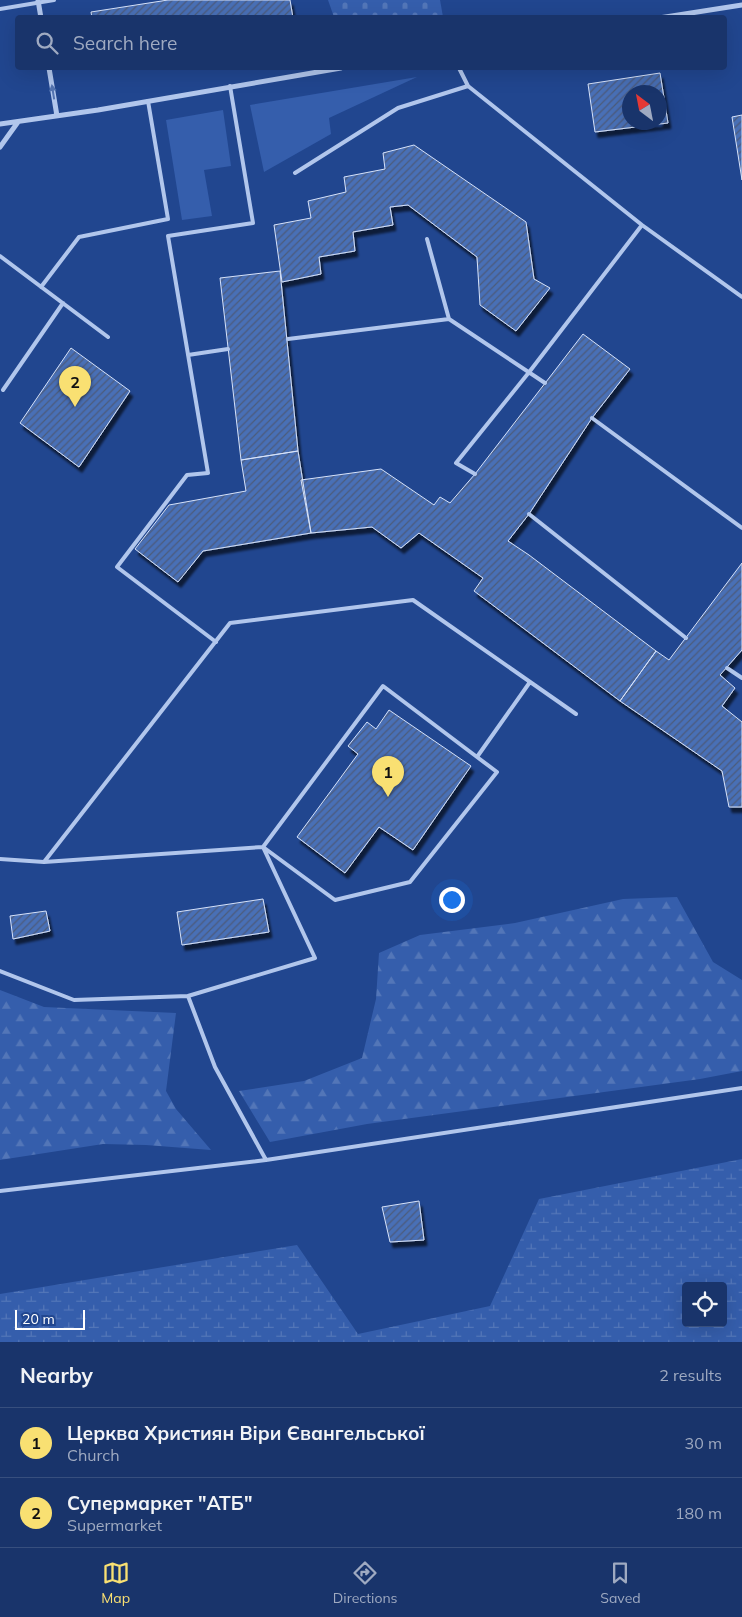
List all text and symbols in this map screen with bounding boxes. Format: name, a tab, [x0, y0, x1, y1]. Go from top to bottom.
search box	[15, 15, 727, 70]
icon: search	[33, 29, 61, 57]
text: Search here	[73, 31, 177, 55]
one-way arrow	[49, 83, 57, 99]
north arrow	[622, 85, 667, 130]
pin: 2	[59, 366, 91, 407]
pin: 1	[372, 756, 404, 797]
your location	[439, 887, 465, 913]
map controls	[682, 1282, 727, 1327]
button: locate	[682, 1282, 727, 1327]
scale bar	[15, 1307, 85, 1330]
text: 20 m	[22, 1310, 55, 1328]
text: Nearby	[20, 1362, 93, 1388]
text: 2 results	[659, 1365, 722, 1385]
text: Церква Християн Віри Євангельської	[67, 1421, 425, 1445]
text: 1	[31, 1433, 41, 1453]
text: 30 m	[685, 1433, 722, 1453]
text: Church	[67, 1445, 120, 1465]
text: Супермаркет "АТБ"	[67, 1491, 252, 1515]
text: 2	[31, 1503, 41, 1523]
text: 180 m	[675, 1503, 722, 1523]
text: Supermarket	[67, 1515, 162, 1535]
tab: Map	[101, 1559, 130, 1607]
tab: Directions	[333, 1559, 398, 1607]
tab: Saved	[600, 1559, 641, 1607]

